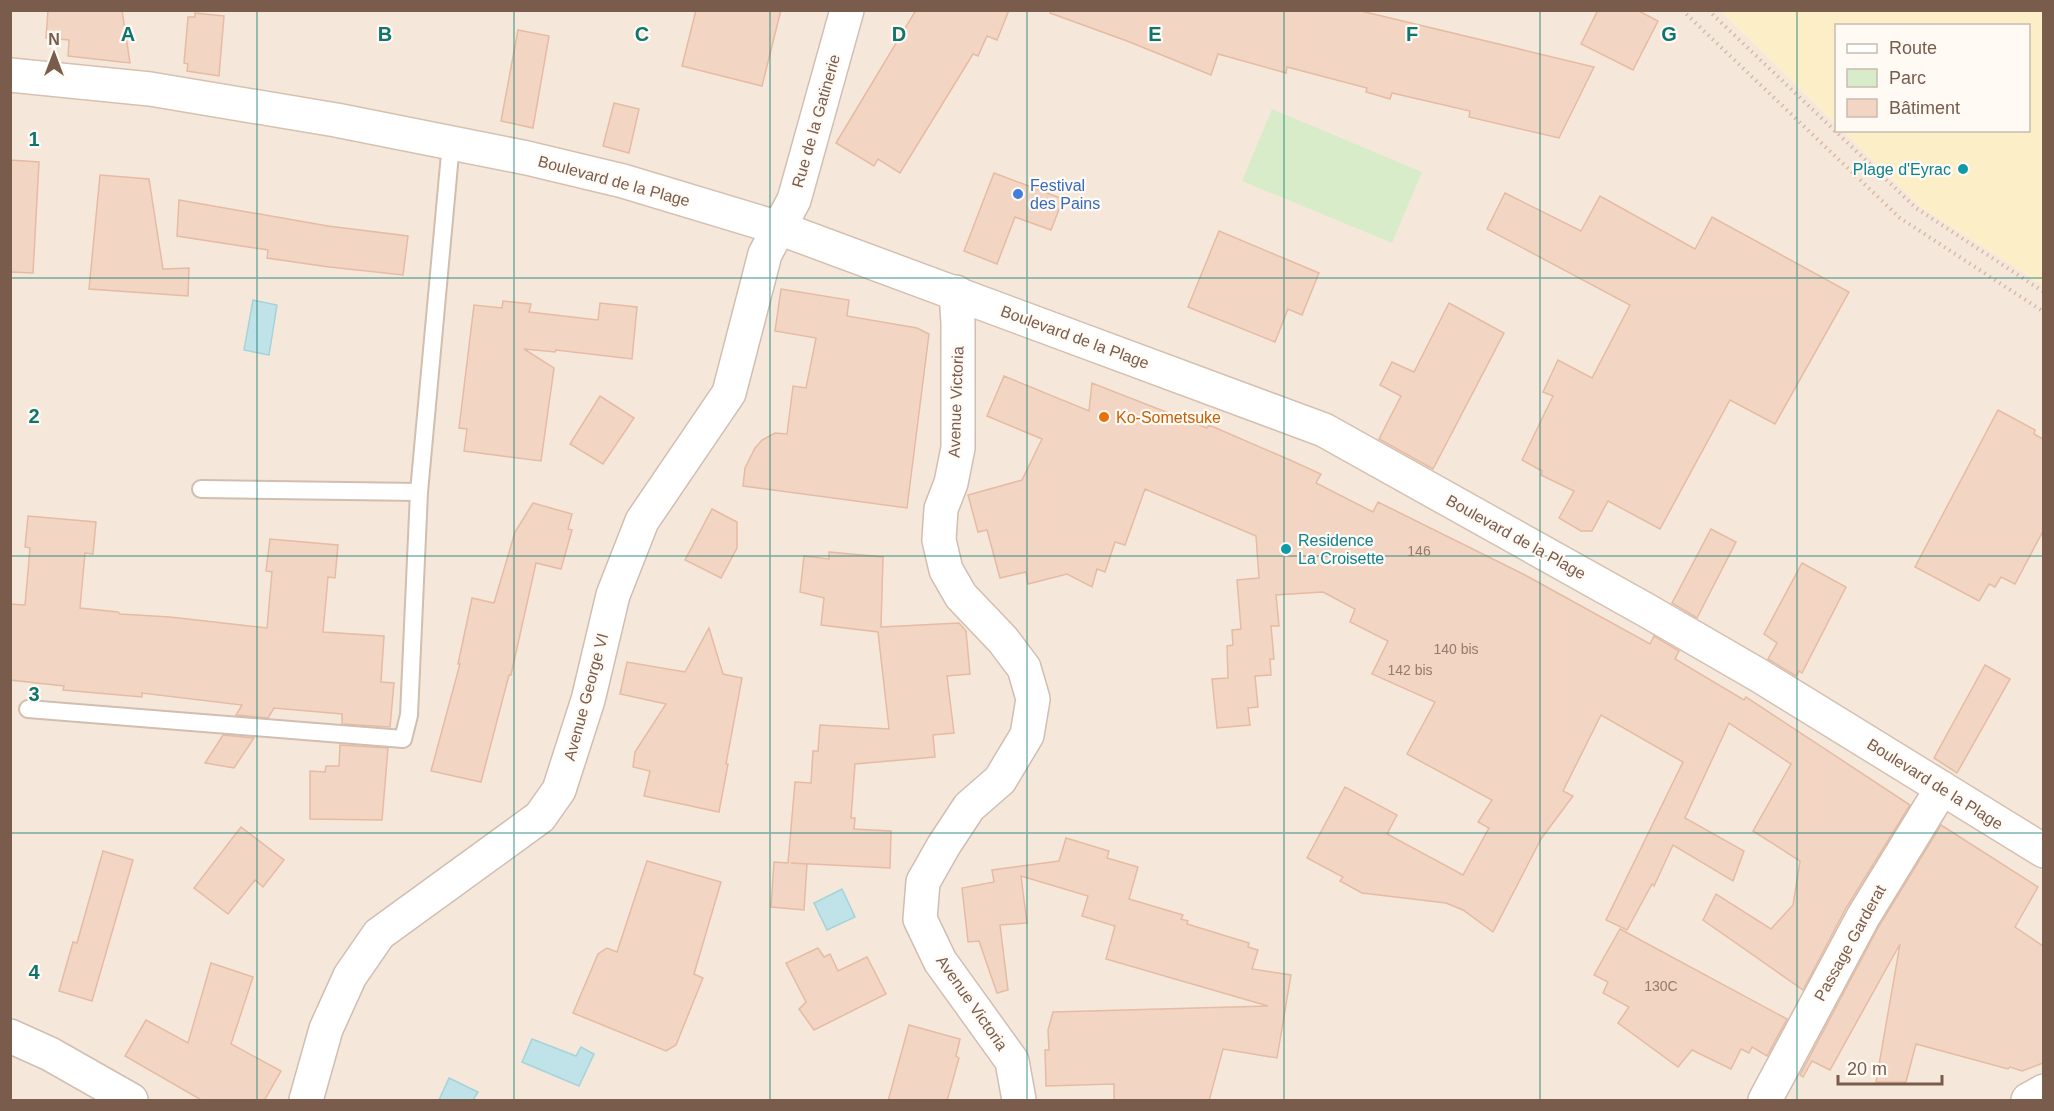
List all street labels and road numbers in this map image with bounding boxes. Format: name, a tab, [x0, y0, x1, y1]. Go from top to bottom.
street label: Rue de la Gatinerie	[789, 52, 843, 190]
street label: Boulevard de la Plage	[536, 153, 692, 209]
street label: Boulevard de la Plage	[999, 302, 1152, 372]
street label: Avenue Victoria	[946, 346, 966, 458]
street label: Boulevard de la Plage	[1443, 492, 1589, 582]
street label: Avenue George VI	[561, 631, 611, 763]
street label: Boulevard de la Plage	[1864, 735, 2006, 833]
street label: Passage Garderat	[1811, 882, 1889, 1004]
street label: Avenue Victoria	[933, 952, 1011, 1054]

